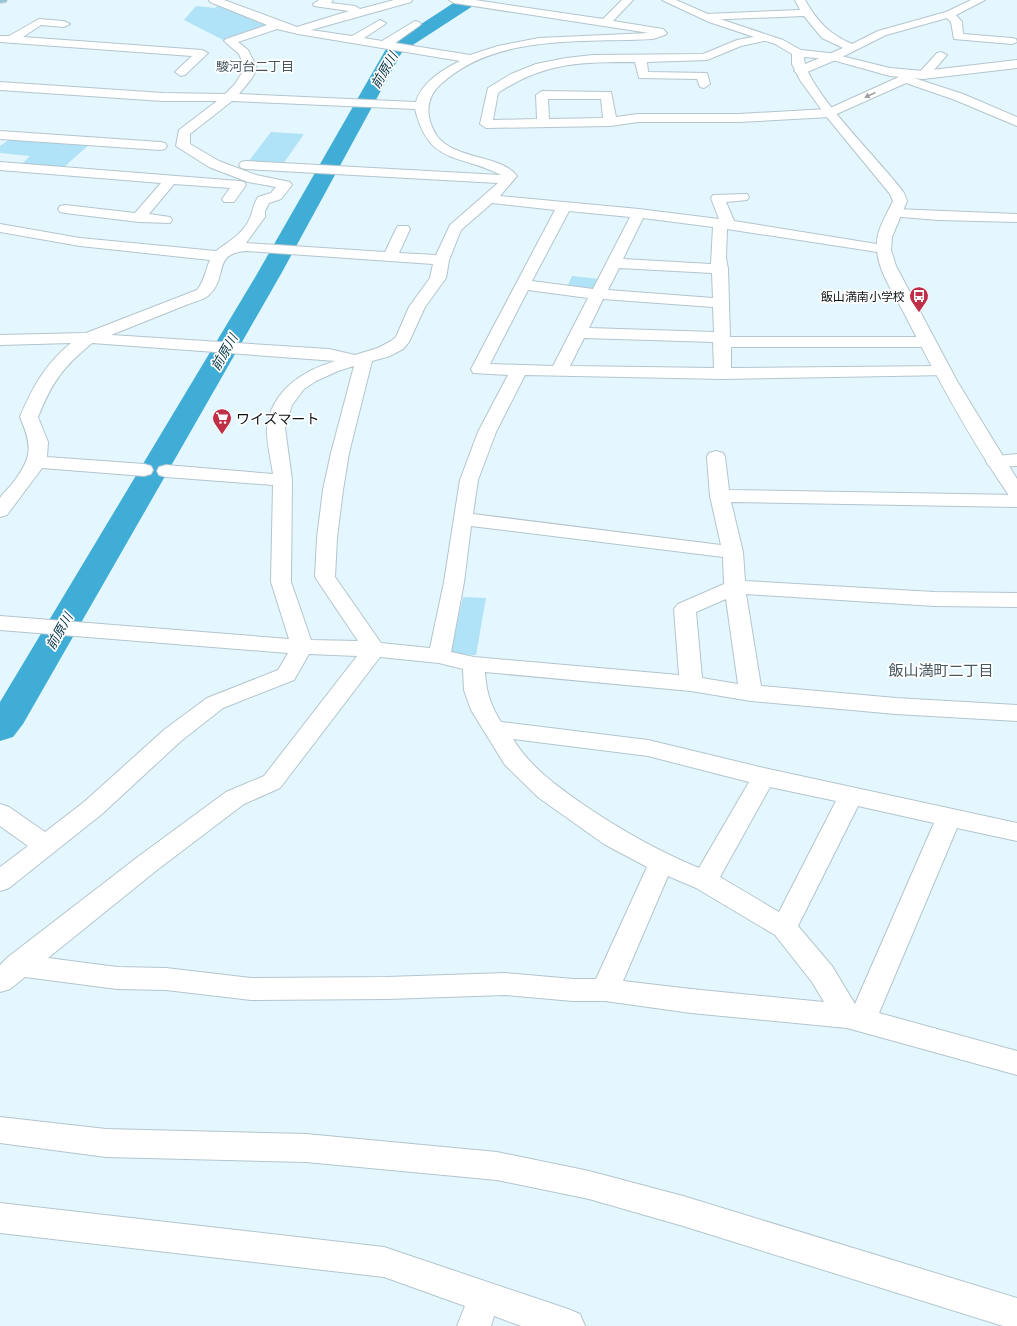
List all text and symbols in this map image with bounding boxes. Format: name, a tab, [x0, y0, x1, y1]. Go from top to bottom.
water label: 前原川	[366, 47, 403, 91]
district label: 駿河台二丁目	[216, 57, 294, 75]
one-way arrow	[864, 92, 875, 98]
bus stop icon: 飯山満南小学校	[908, 285, 930, 313]
place label: 飯山満南小学校	[821, 288, 905, 305]
water label: 前原川	[206, 329, 243, 373]
supermarket icon: ワイズマート	[211, 407, 233, 435]
place label: ワイズマート	[236, 409, 320, 428]
water label: 前原川	[41, 608, 78, 652]
district label: 飯山満町二丁目	[888, 660, 994, 680]

